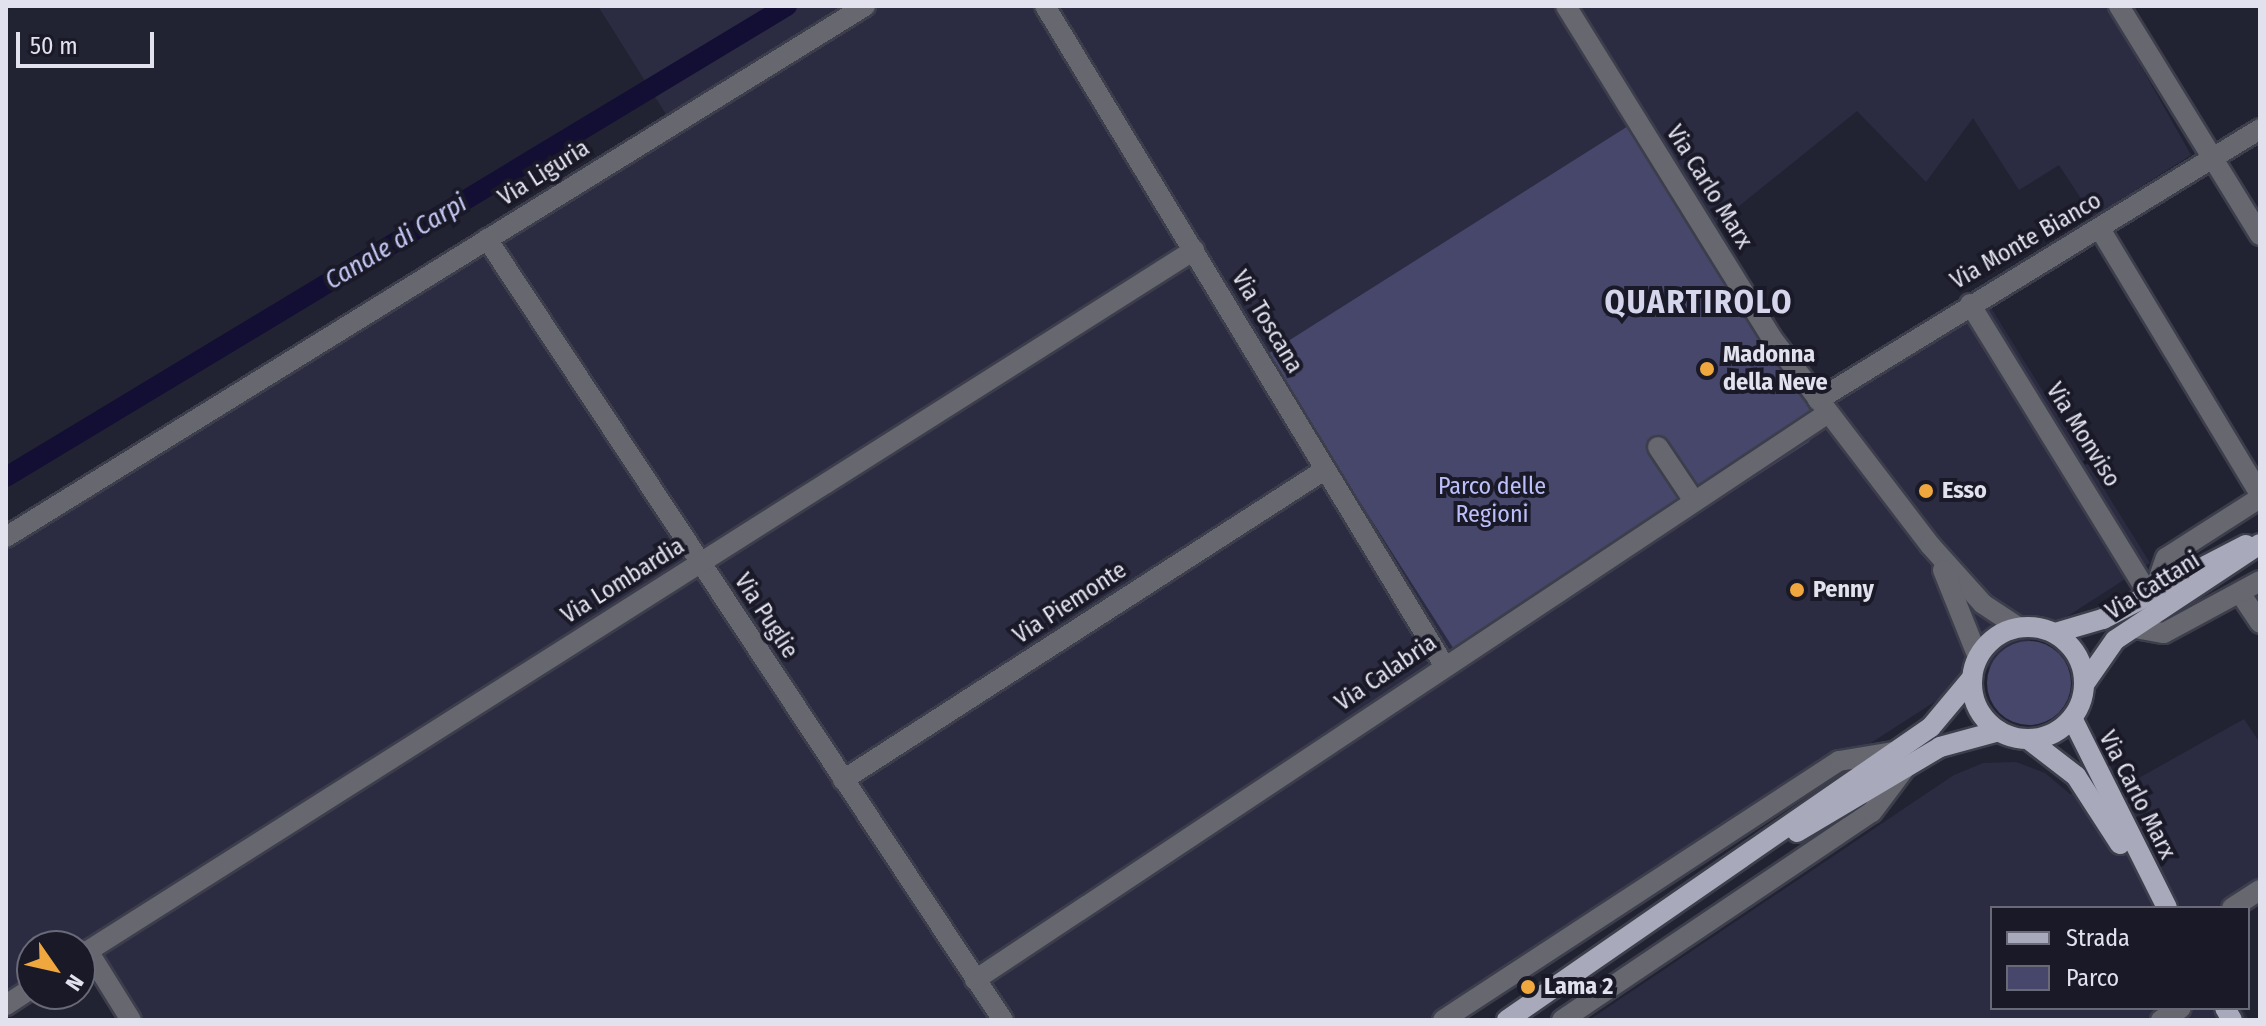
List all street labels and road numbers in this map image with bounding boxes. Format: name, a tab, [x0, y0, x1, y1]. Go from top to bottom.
street label: Via Carlo Marx	[1660, 120, 1758, 254]
street label: Via Liguria	[493, 134, 595, 212]
street label: Via Monte Bianco	[1946, 186, 2106, 296]
street label: Via Toscana	[1225, 265, 1309, 379]
street label: Via Monviso	[2040, 378, 2126, 492]
street label: Via Lombardia	[556, 532, 690, 630]
street label: Via Cattani	[2101, 546, 2205, 626]
street label: Via Piemonte	[1008, 556, 1132, 650]
street label: Via Puglie	[728, 568, 804, 664]
street label: Via Calabria	[1330, 629, 1442, 717]
street label: Via Carlo Marx	[2092, 726, 2182, 864]

